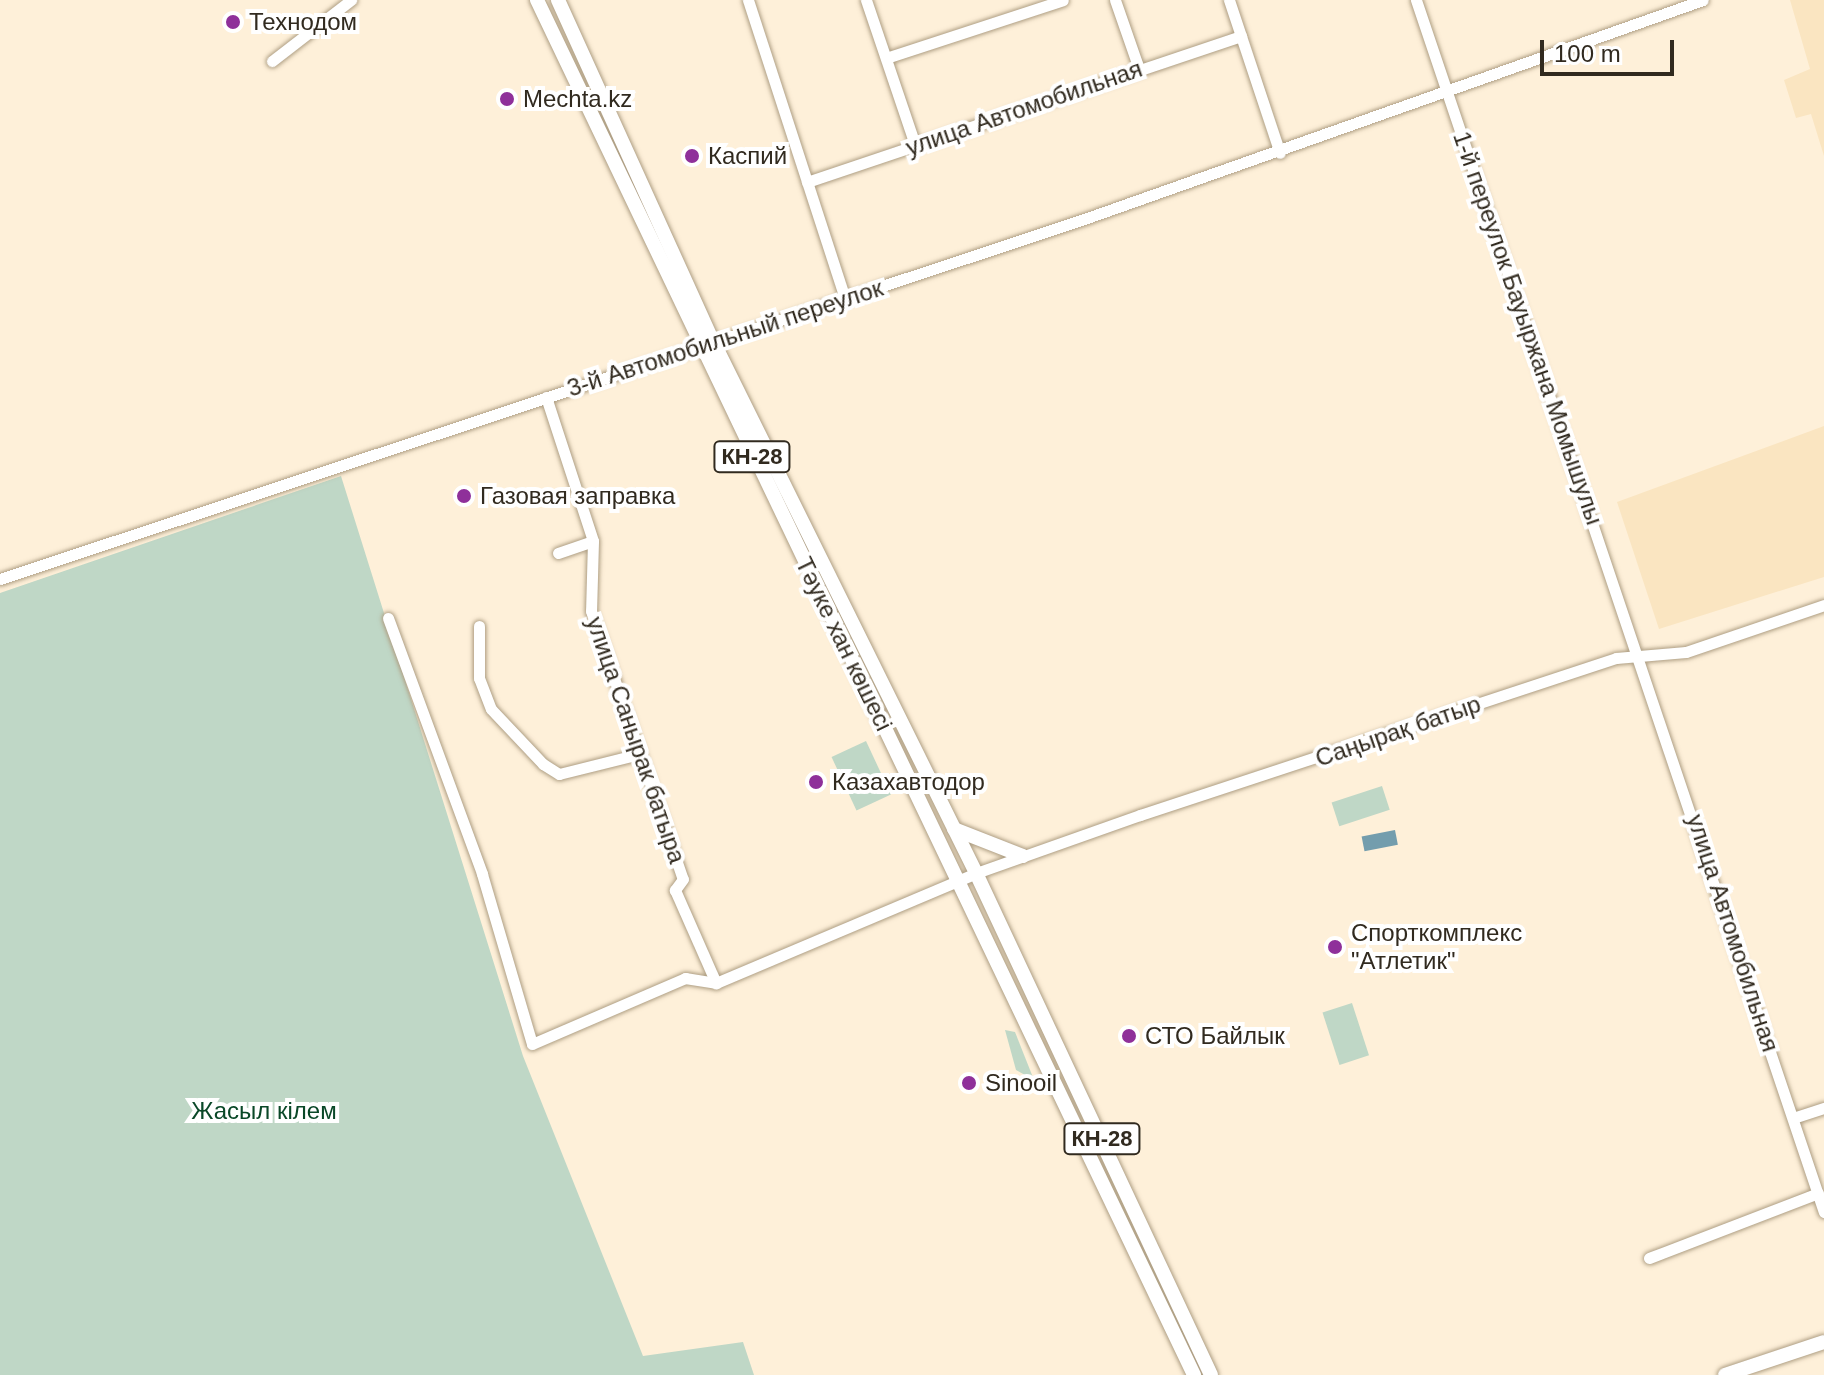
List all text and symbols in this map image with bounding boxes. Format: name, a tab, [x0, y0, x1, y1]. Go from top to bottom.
place label: Технодом	[249, 8, 357, 36]
marker: Технодом	[224, 13, 242, 31]
scale bar	[1544, 24, 1678, 74]
text: 100 m	[1554, 40, 1621, 67]
street label: улица Автомобильная	[902, 54, 1146, 162]
place label: Mechta.kz	[523, 85, 632, 113]
marker: Mechta.kz	[498, 90, 516, 108]
street label: 1-й переулок Бауыржана Момышулы	[1447, 128, 1609, 528]
place label: Каспий	[708, 142, 787, 170]
marker: Каспий	[683, 147, 701, 165]
street label: 3-й Автомобильный переулок	[564, 273, 886, 403]
road number: КН-28	[712, 439, 792, 475]
place label: Газовая заправка	[480, 482, 675, 510]
marker: Газовая заправка	[455, 487, 473, 505]
street label: Тәуке хан көшесі	[790, 552, 898, 736]
street label: улица Санырак батыра	[580, 613, 692, 867]
street label: Саңырақ батыр	[1312, 689, 1484, 773]
place label: Казахавтодор	[832, 768, 985, 796]
marker: Казахавтодор	[807, 773, 825, 791]
street label: улица Автомобильная	[1681, 811, 1785, 1055]
place label: Спорткомплекс "Атлетик"	[1351, 919, 1522, 975]
marker: Спорткомплекс "Атлетик"	[1326, 938, 1344, 956]
place label: СТО Байлык	[1145, 1022, 1285, 1050]
marker: СТО Байлык	[1120, 1027, 1138, 1045]
place label: Sinooil	[985, 1069, 1057, 1097]
marker: Sinooil	[960, 1074, 978, 1092]
park label: Жасыл кілем	[191, 1097, 337, 1125]
road number: КН-28	[1062, 1121, 1142, 1157]

